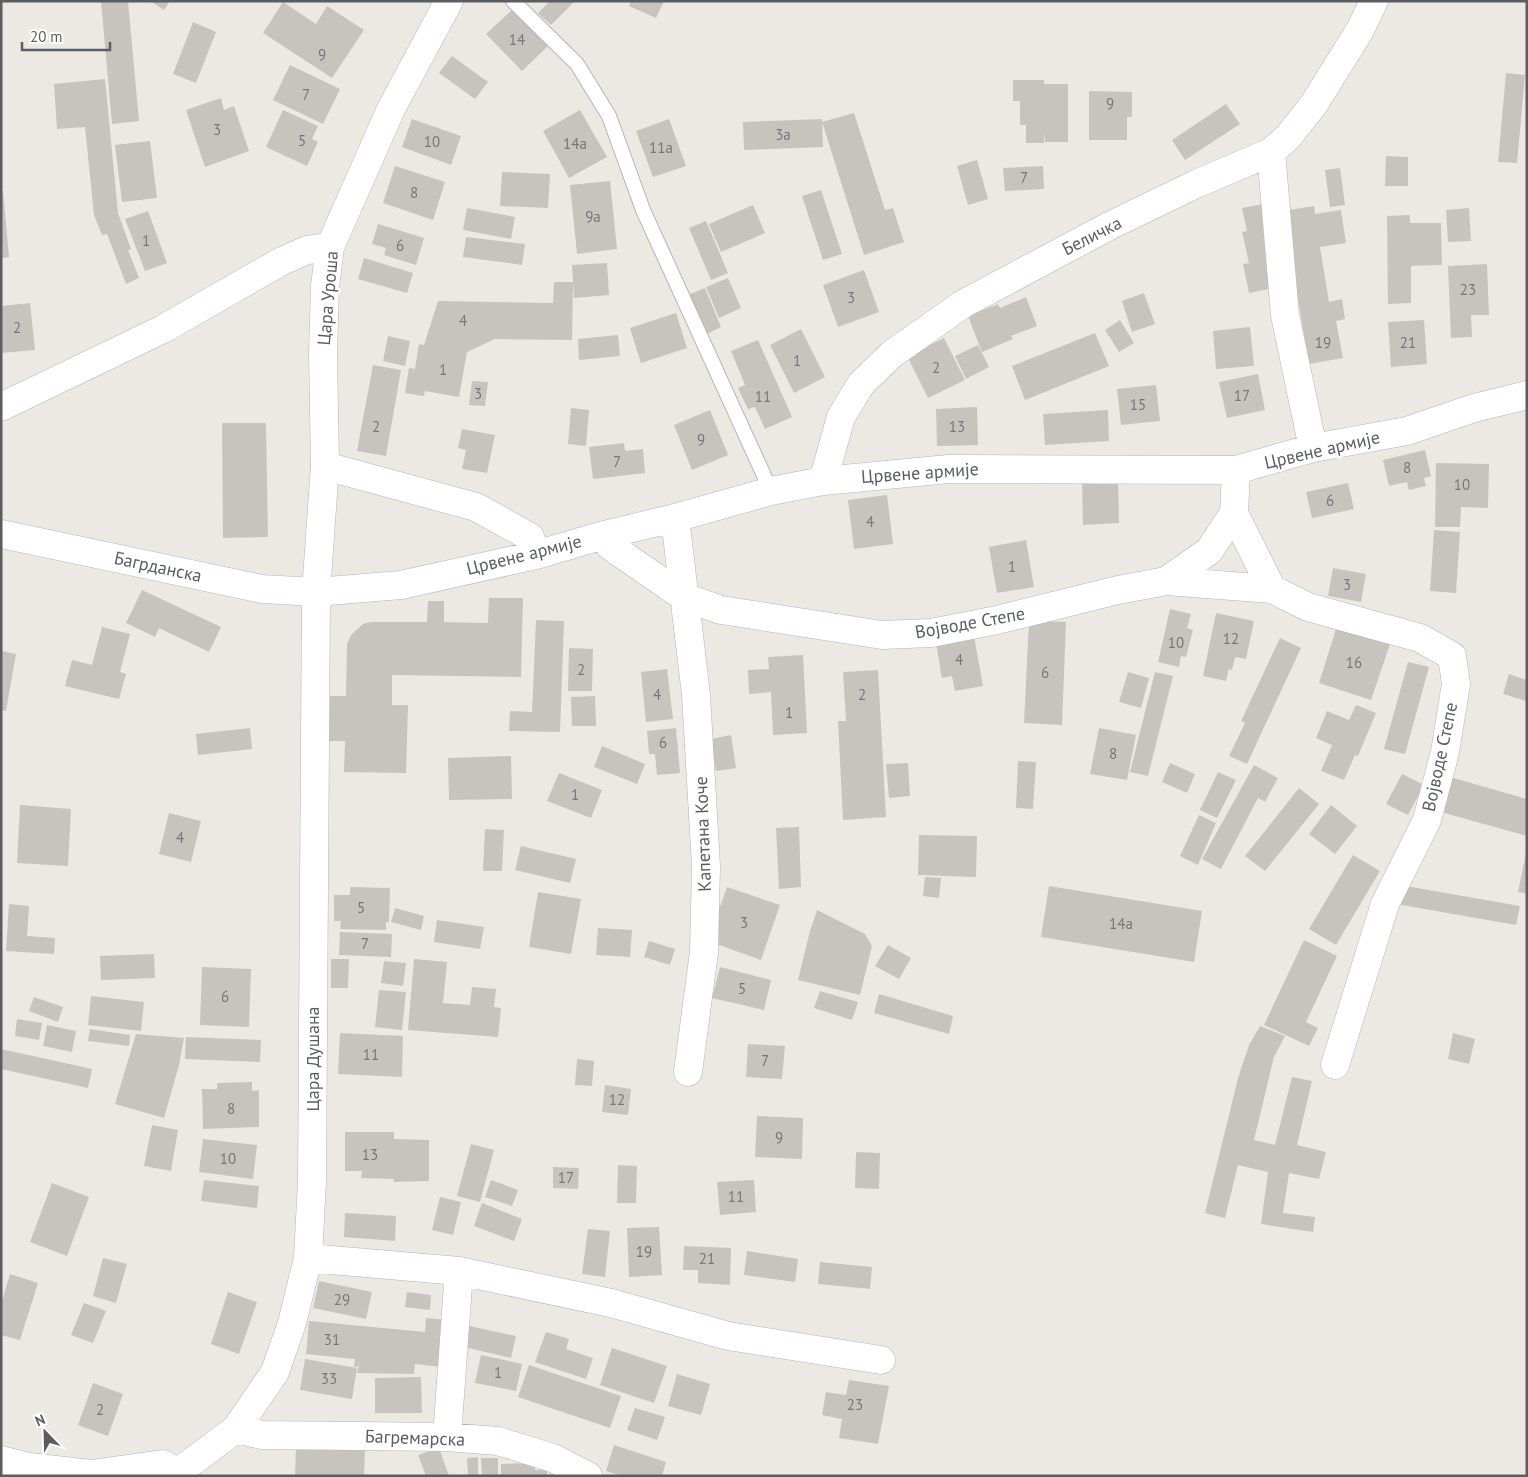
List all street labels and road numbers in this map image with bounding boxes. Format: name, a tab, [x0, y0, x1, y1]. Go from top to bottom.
street label: Беличка	[1058, 211, 1125, 260]
street label: Цара Уроша	[312, 250, 343, 346]
street label: Црвене армије	[1262, 425, 1382, 474]
street label: Црвене армије	[860, 457, 980, 488]
street label: Црвене армије	[464, 529, 584, 580]
street label: Багрданска	[112, 546, 204, 587]
street label: Војводе Степе	[913, 602, 1027, 643]
street label: Војводе Степе	[1417, 700, 1462, 814]
street label: Капетана Коче	[689, 776, 716, 892]
street label: Цара Душана	[301, 1006, 324, 1112]
street label: Багремарска	[365, 1424, 466, 1451]

